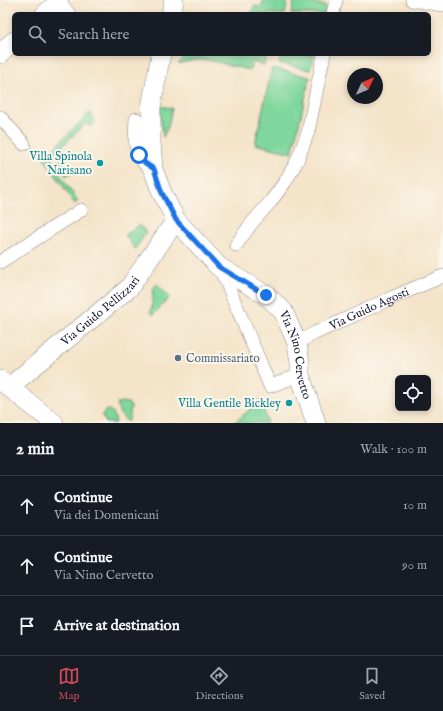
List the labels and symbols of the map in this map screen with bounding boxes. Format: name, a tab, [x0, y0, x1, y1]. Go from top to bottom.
north arrow	[347, 68, 383, 104]
route start	[130, 146, 148, 164]
place label: Villa Spinola Narisano	[28, 149, 93, 178]
marker: Villa Spinola Narisano	[95, 158, 105, 168]
street label: Via Guido Pellizzari	[57, 273, 143, 350]
street label: Via Guido Agosti	[326, 284, 411, 334]
route end	[257, 286, 275, 304]
street label: Via Nino Cervetto	[275, 307, 315, 402]
place label: Commissariato	[186, 351, 260, 366]
marker: Commissariato	[173, 353, 183, 363]
place label: Villa Gentile Bickley	[177, 396, 281, 411]
marker: Villa Gentile Bickley	[284, 398, 294, 408]

